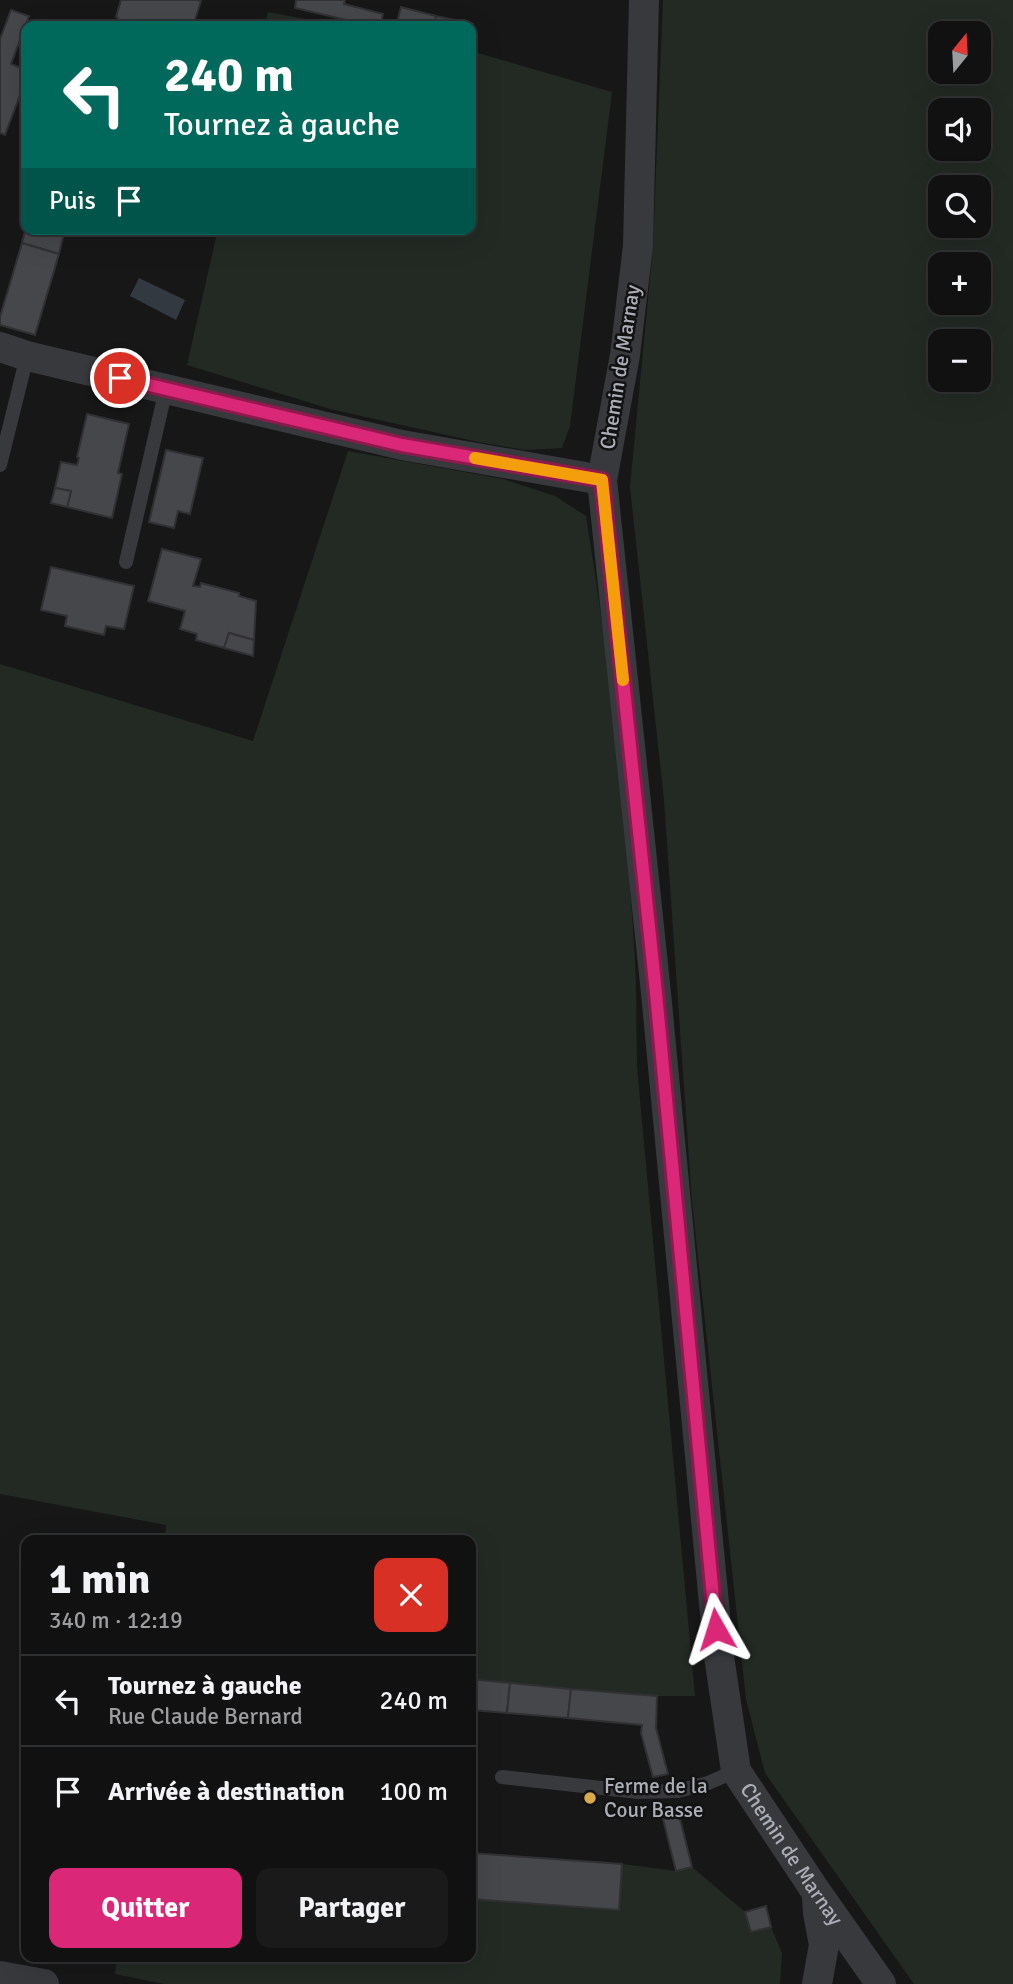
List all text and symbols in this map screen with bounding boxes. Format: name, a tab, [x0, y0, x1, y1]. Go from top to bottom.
north arrow	[928, 21, 990, 84]
map controls	[928, 21, 991, 392]
text: 240 m	[164, 45, 294, 105]
icon: left	[49, 49, 140, 140]
button: sound	[928, 98, 991, 161]
text: Tournez à gauche	[164, 105, 400, 144]
button: search	[928, 175, 991, 238]
icon: arrive	[110, 182, 148, 220]
text: Puis	[49, 185, 96, 217]
button: +	[928, 252, 991, 315]
street label: Chemin de Marnay	[594, 283, 646, 451]
button: −	[928, 329, 991, 392]
pin	[90, 348, 150, 408]
icon: arrive	[101, 359, 139, 397]
text: 1 min	[49, 1554, 150, 1605]
button: close	[374, 1558, 448, 1632]
position arrow	[679, 1592, 753, 1666]
text: 340 m · 12:19	[49, 1606, 183, 1635]
text: Tournez à gauche	[108, 1670, 302, 1702]
icon: left	[49, 1682, 87, 1720]
text: 240 m	[379, 1685, 448, 1717]
text: Rue Claude Bernard	[108, 1702, 303, 1731]
icon: arrive	[49, 1773, 87, 1811]
place label: Ferme de la Cour Basse	[604, 1773, 708, 1823]
text: Arrivée à destination	[108, 1776, 345, 1808]
text: 100 m	[379, 1776, 448, 1808]
street label: Chemin de Marnay	[734, 1778, 849, 1931]
marker: Ferme de la Cour Basse	[582, 1790, 598, 1806]
button: Quitter	[49, 1868, 242, 1948]
button: Partager	[256, 1868, 448, 1948]

